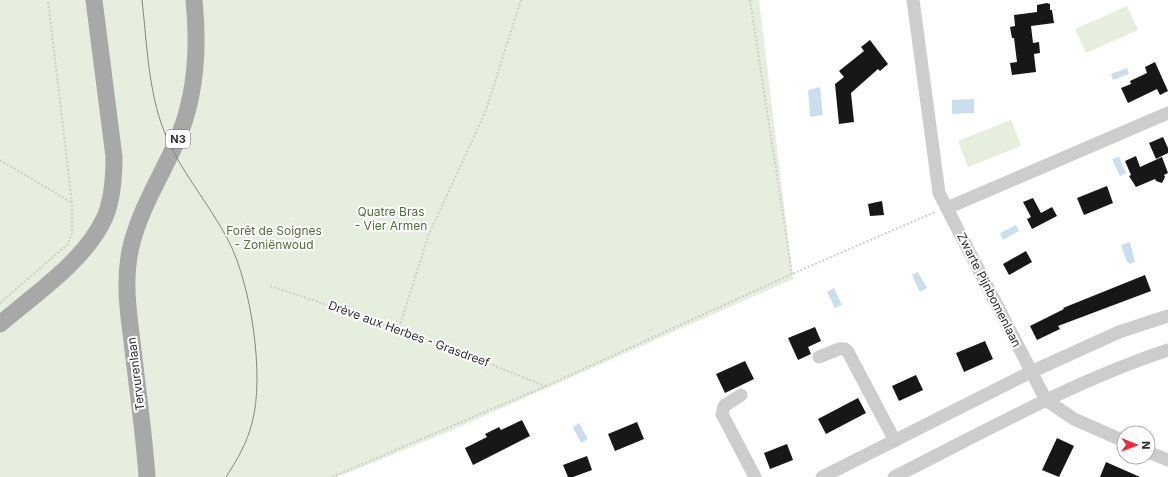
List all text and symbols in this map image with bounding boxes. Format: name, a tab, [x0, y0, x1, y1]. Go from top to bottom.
road number: N3	[166, 130, 190, 148]
park label: Quatre Bras - Vier Armen	[355, 204, 427, 233]
park label: Forêt de Soignes - Zoniënwoud	[226, 223, 322, 252]
street label: Zwarte Pijnbomenlaan	[954, 230, 1025, 349]
street label: Drève aux Herbes - Grasdreef	[326, 297, 492, 370]
street label: Tervurenlaan	[124, 336, 147, 412]
north arrow	[1116, 425, 1156, 465]
text: N	[1139, 441, 1153, 449]

